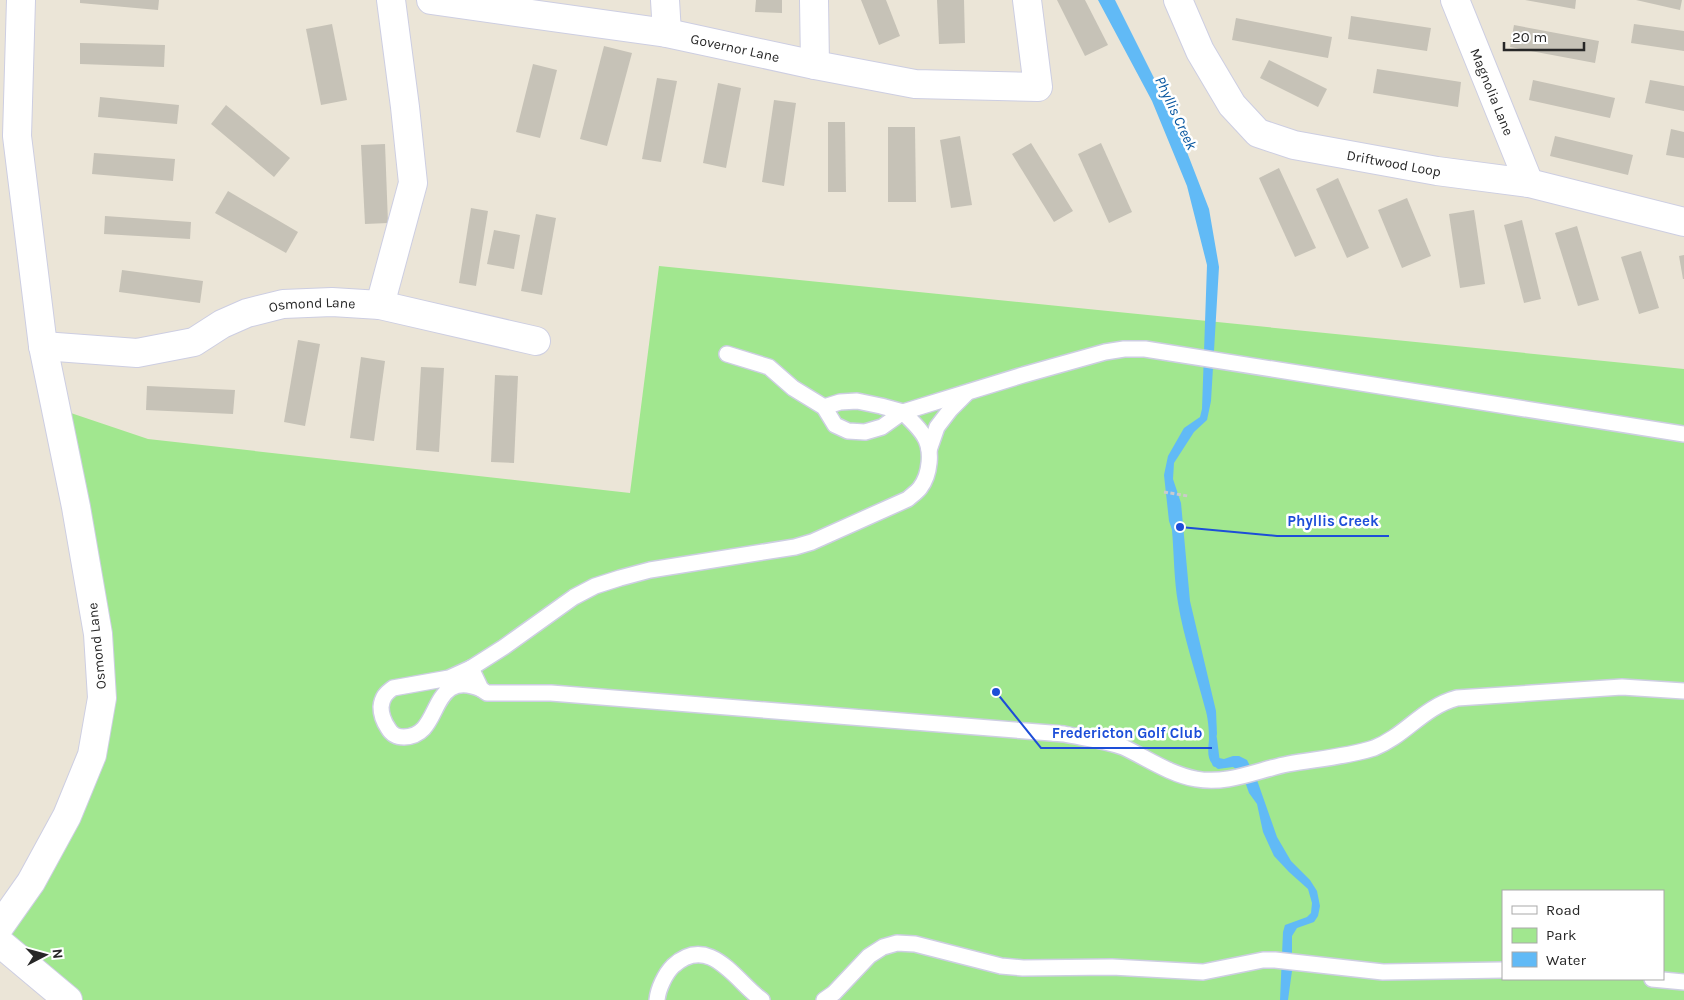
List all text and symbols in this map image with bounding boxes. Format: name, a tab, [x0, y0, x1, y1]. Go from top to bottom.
scale bar	[1504, 20, 1584, 52]
text: 20 m	[1512, 28, 1547, 46]
street label: Governor Lane	[689, 30, 781, 66]
street label: Magnolia Lane	[1467, 46, 1517, 138]
water label: Phyllis Creek	[1151, 73, 1201, 153]
street label: Driftwood Loop	[1345, 146, 1442, 180]
street label: Osmond Lane	[267, 293, 356, 316]
callout: Phyllis Creek	[1277, 506, 1389, 536]
text: Phyllis Creek	[1287, 512, 1379, 530]
street label: Osmond Lane	[84, 602, 110, 690]
callout: Fredericton Golf Club	[1041, 718, 1212, 748]
text: Fredericton Golf Club	[1052, 724, 1202, 742]
legend	[1502, 890, 1664, 980]
text: Road	[1546, 901, 1581, 919]
text: Park	[1546, 926, 1576, 944]
north arrow	[20, 930, 70, 980]
text: N	[48, 948, 66, 960]
text: Water	[1546, 951, 1587, 969]

